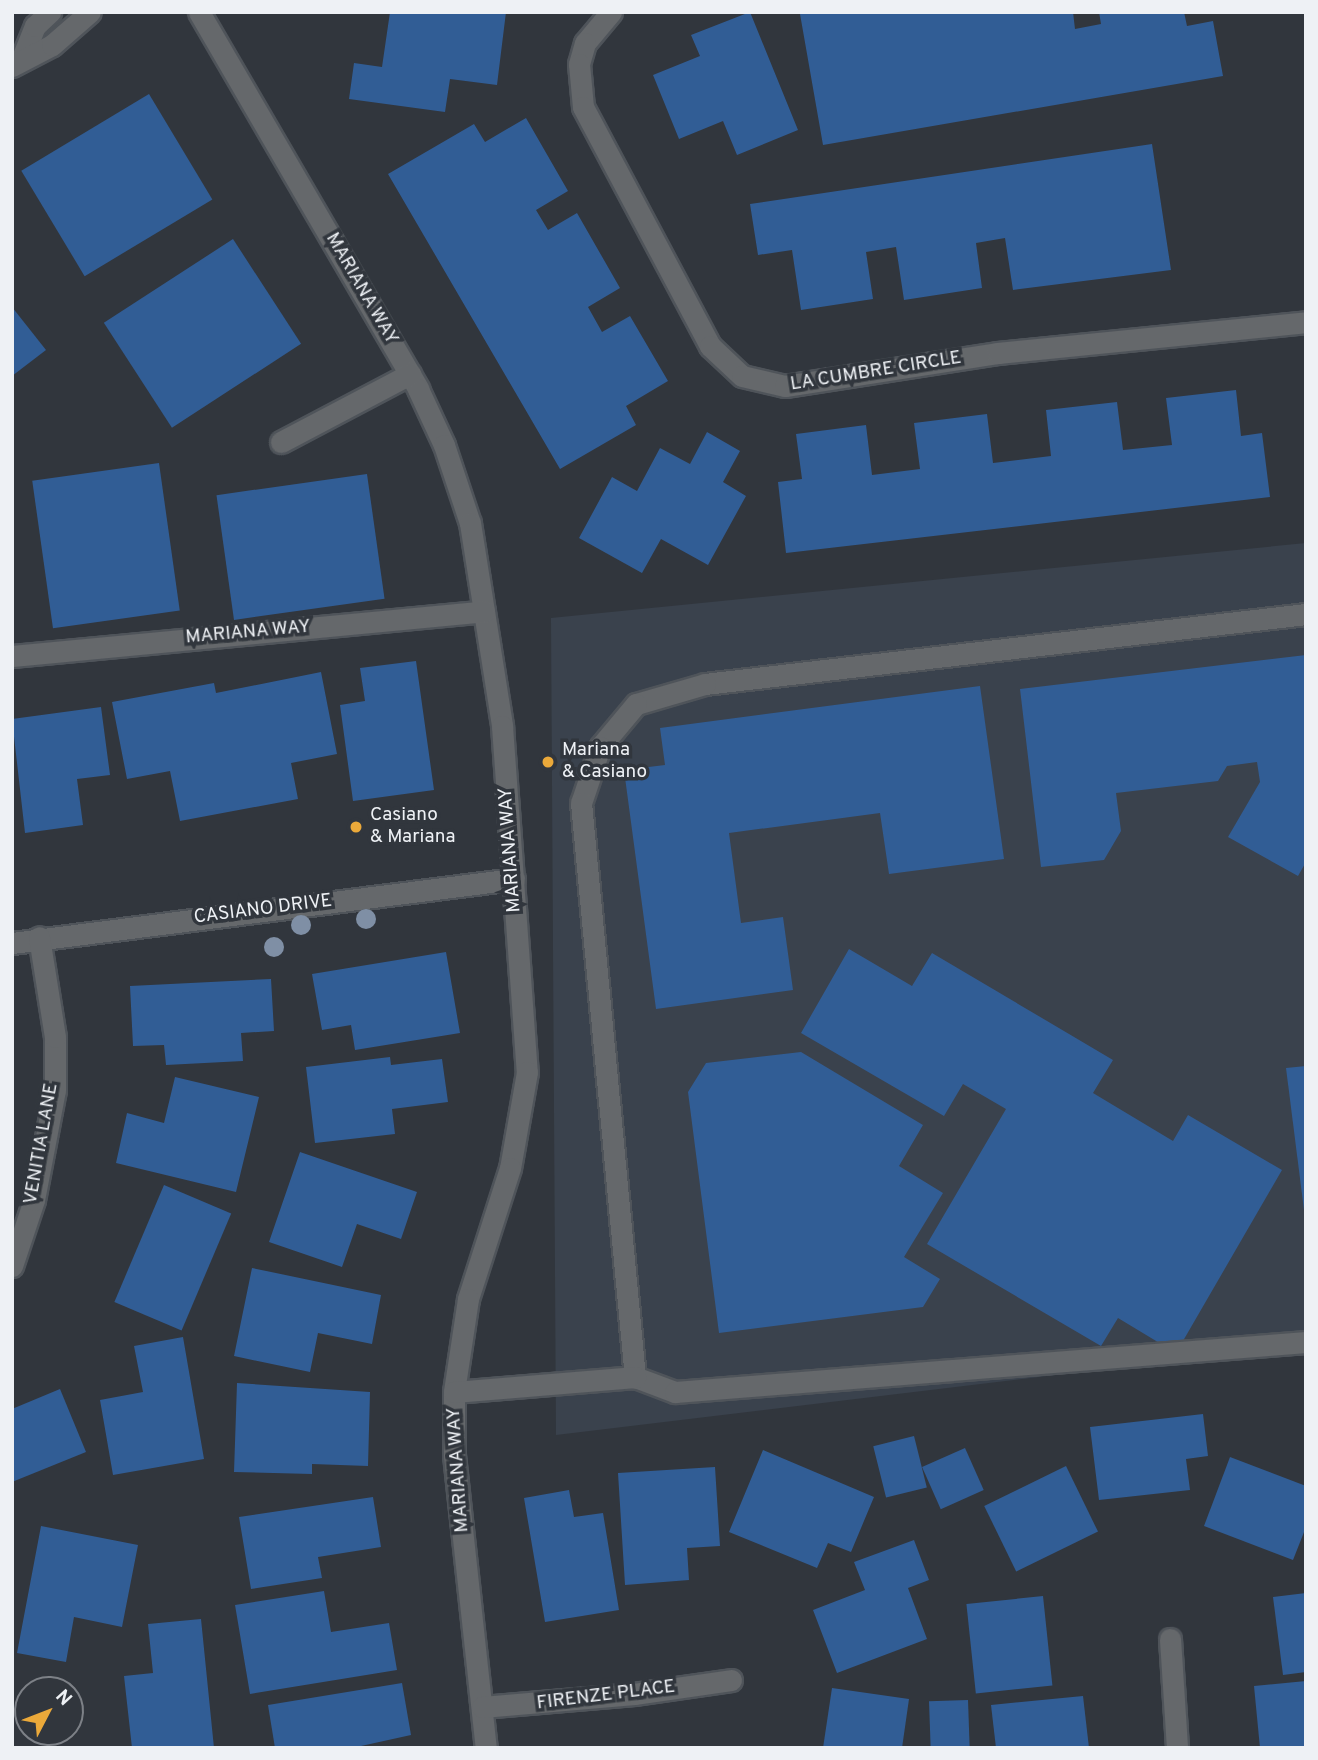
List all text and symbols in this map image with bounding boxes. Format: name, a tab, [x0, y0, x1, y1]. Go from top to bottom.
street label: MARIANA WAY	[320, 229, 402, 349]
street label: LA CUMBRE CIRCLE	[788, 347, 964, 397]
street label: MARIANA WAY	[184, 616, 312, 650]
place label: Mariana & Casiano	[562, 740, 647, 784]
marker: Mariana & Casiano	[540, 754, 556, 770]
street label: MARIANA WAY	[495, 786, 527, 914]
place label: Casiano & Mariana	[370, 805, 455, 849]
marker: Casiano & Mariana	[348, 819, 364, 835]
street label: CASIANO DRIVE	[192, 890, 334, 930]
street label: VENITIA LANE	[20, 1081, 64, 1207]
street label: MARIANA WAY	[443, 1406, 475, 1534]
north arrow	[14, 1676, 84, 1746]
street label: FIRENZE PLACE	[535, 1676, 677, 1716]
text: N	[50, 1685, 77, 1711]

